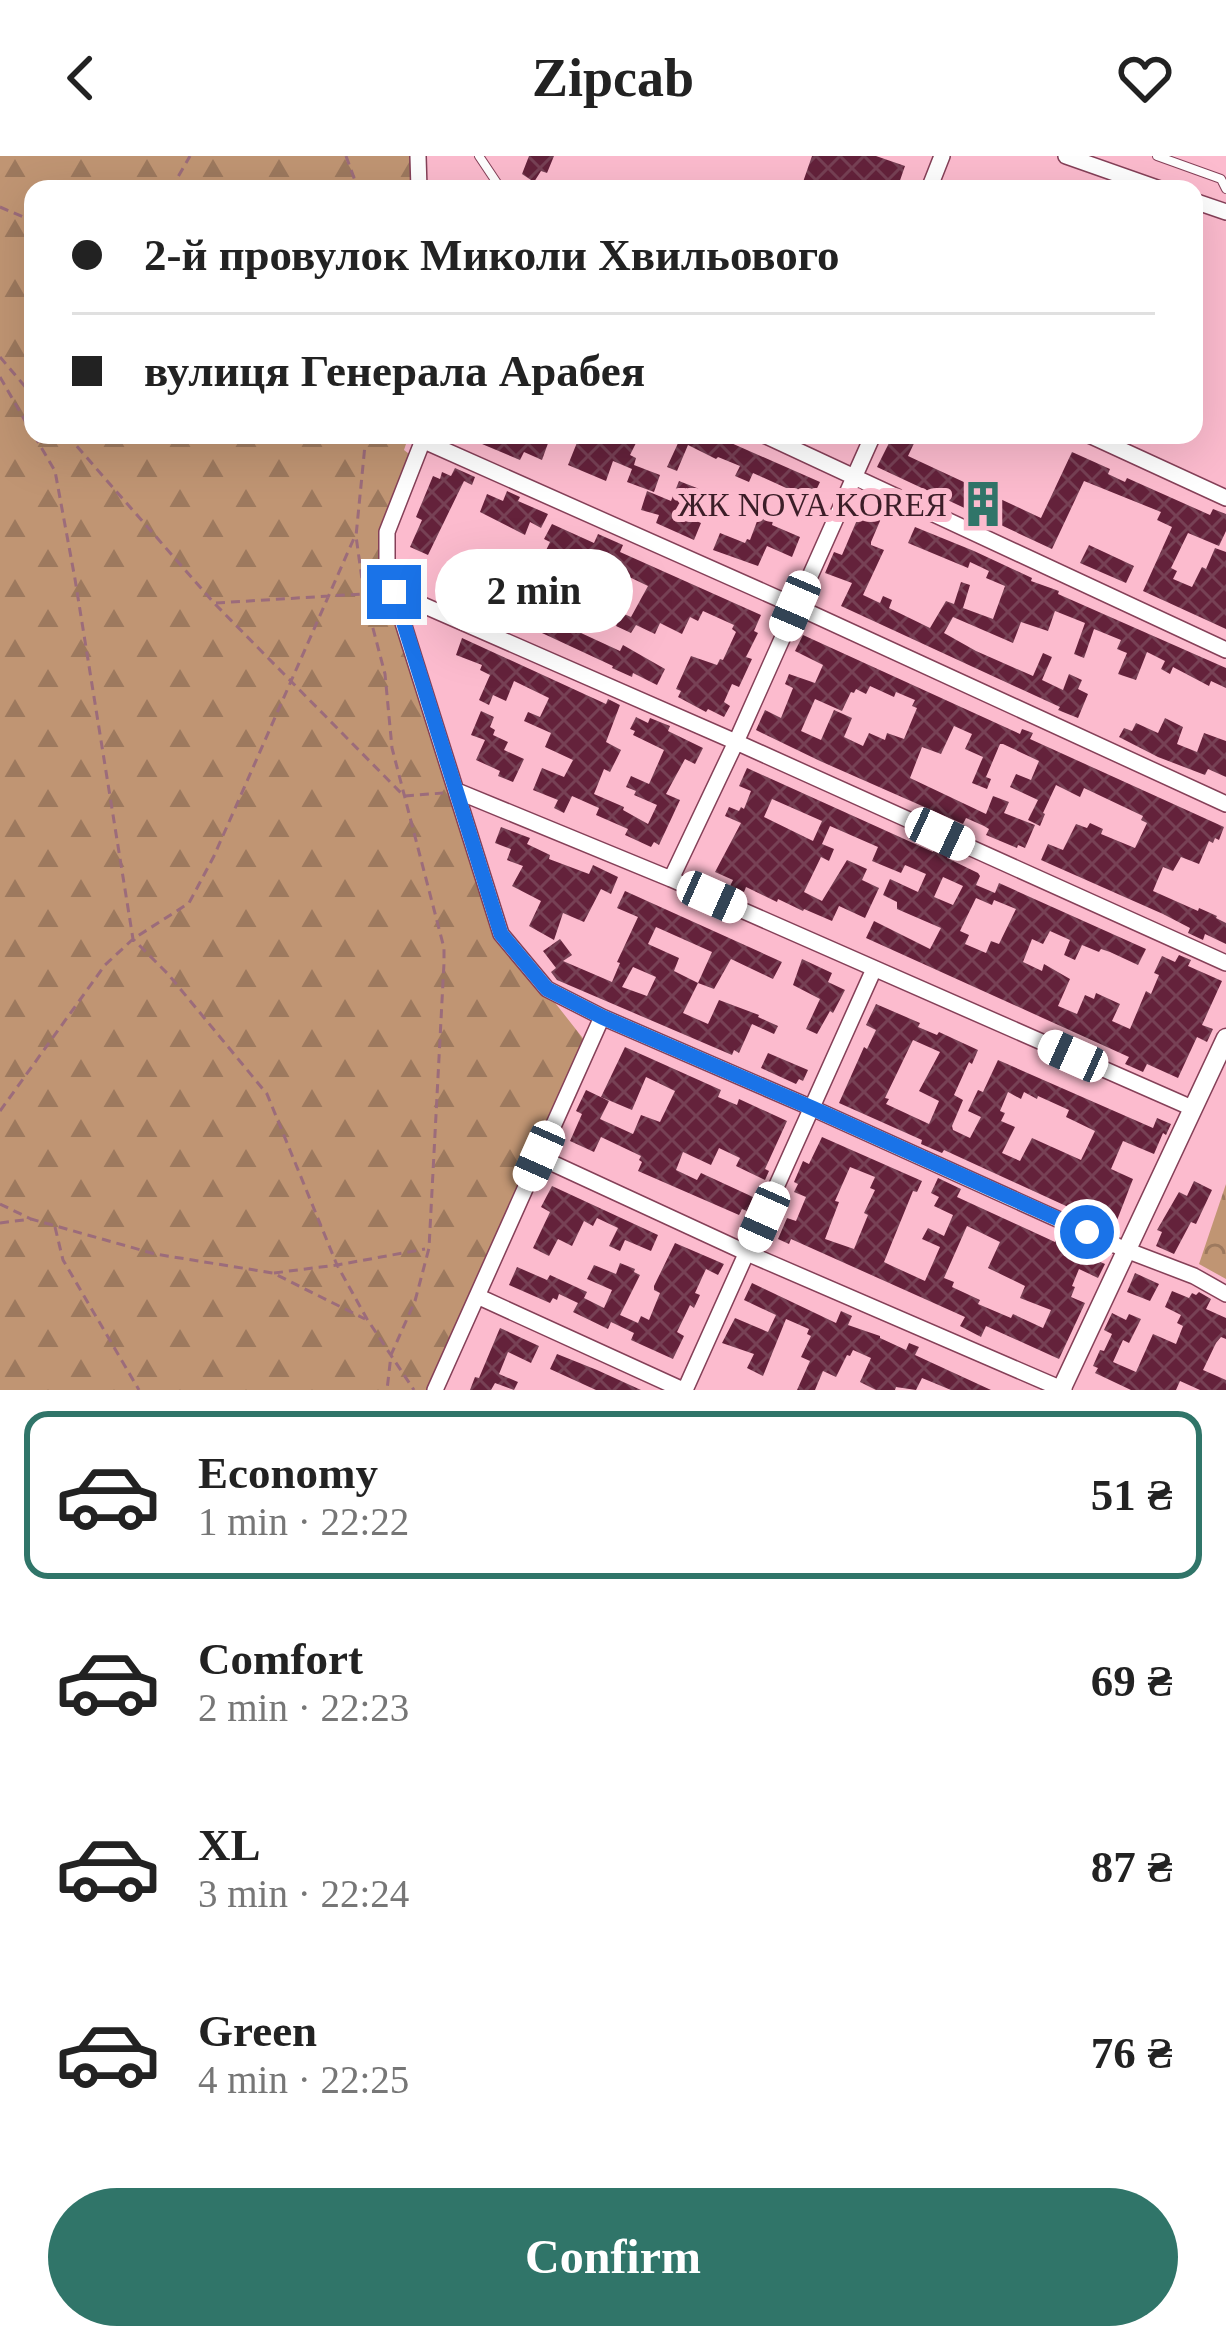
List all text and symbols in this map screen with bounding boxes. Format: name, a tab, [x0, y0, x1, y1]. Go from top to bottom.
icon: back	[48, 45, 114, 111]
icon: heart	[1112, 45, 1178, 111]
text: Zipcab	[532, 48, 694, 108]
text: 2-й провулок Миколи Хвильового	[144, 230, 840, 280]
text: вулиця Генерала Арабея	[144, 346, 645, 396]
building icon: ЖК NOVA KOREЯ	[958, 479, 1008, 529]
place label: ЖК NOVA KOREЯ	[678, 487, 947, 523]
callout: 2 min	[436, 550, 634, 634]
route end	[367, 565, 421, 619]
car	[764, 566, 826, 646]
text: 2 min	[487, 569, 581, 612]
car	[900, 802, 980, 866]
car	[672, 866, 752, 928]
car	[1033, 1025, 1113, 1087]
car	[508, 1116, 570, 1196]
car	[733, 1177, 795, 1257]
route start	[1060, 1205, 1114, 1259]
icon: car	[54, 1441, 162, 1549]
text: Economy	[198, 1448, 378, 1498]
text: 51 ₴	[1091, 1470, 1172, 1520]
text: 1 min · 22:22	[198, 1500, 409, 1543]
icon: car	[54, 1627, 162, 1735]
text: Comfort	[198, 1634, 363, 1684]
text: 69 ₴	[1091, 1656, 1172, 1706]
text: 2 min · 22:23	[198, 1686, 409, 1729]
icon: car	[54, 1813, 162, 1921]
text: XL	[198, 1820, 261, 1870]
text: 87 ₴	[1091, 1842, 1172, 1892]
text: 3 min · 22:24	[198, 1872, 409, 1915]
icon: car	[54, 1999, 162, 2107]
text: Green	[198, 2006, 317, 2056]
text: 76 ₴	[1091, 2028, 1172, 2078]
text: 4 min · 22:25	[198, 2058, 409, 2101]
button: Confirm	[48, 2188, 1178, 2326]

